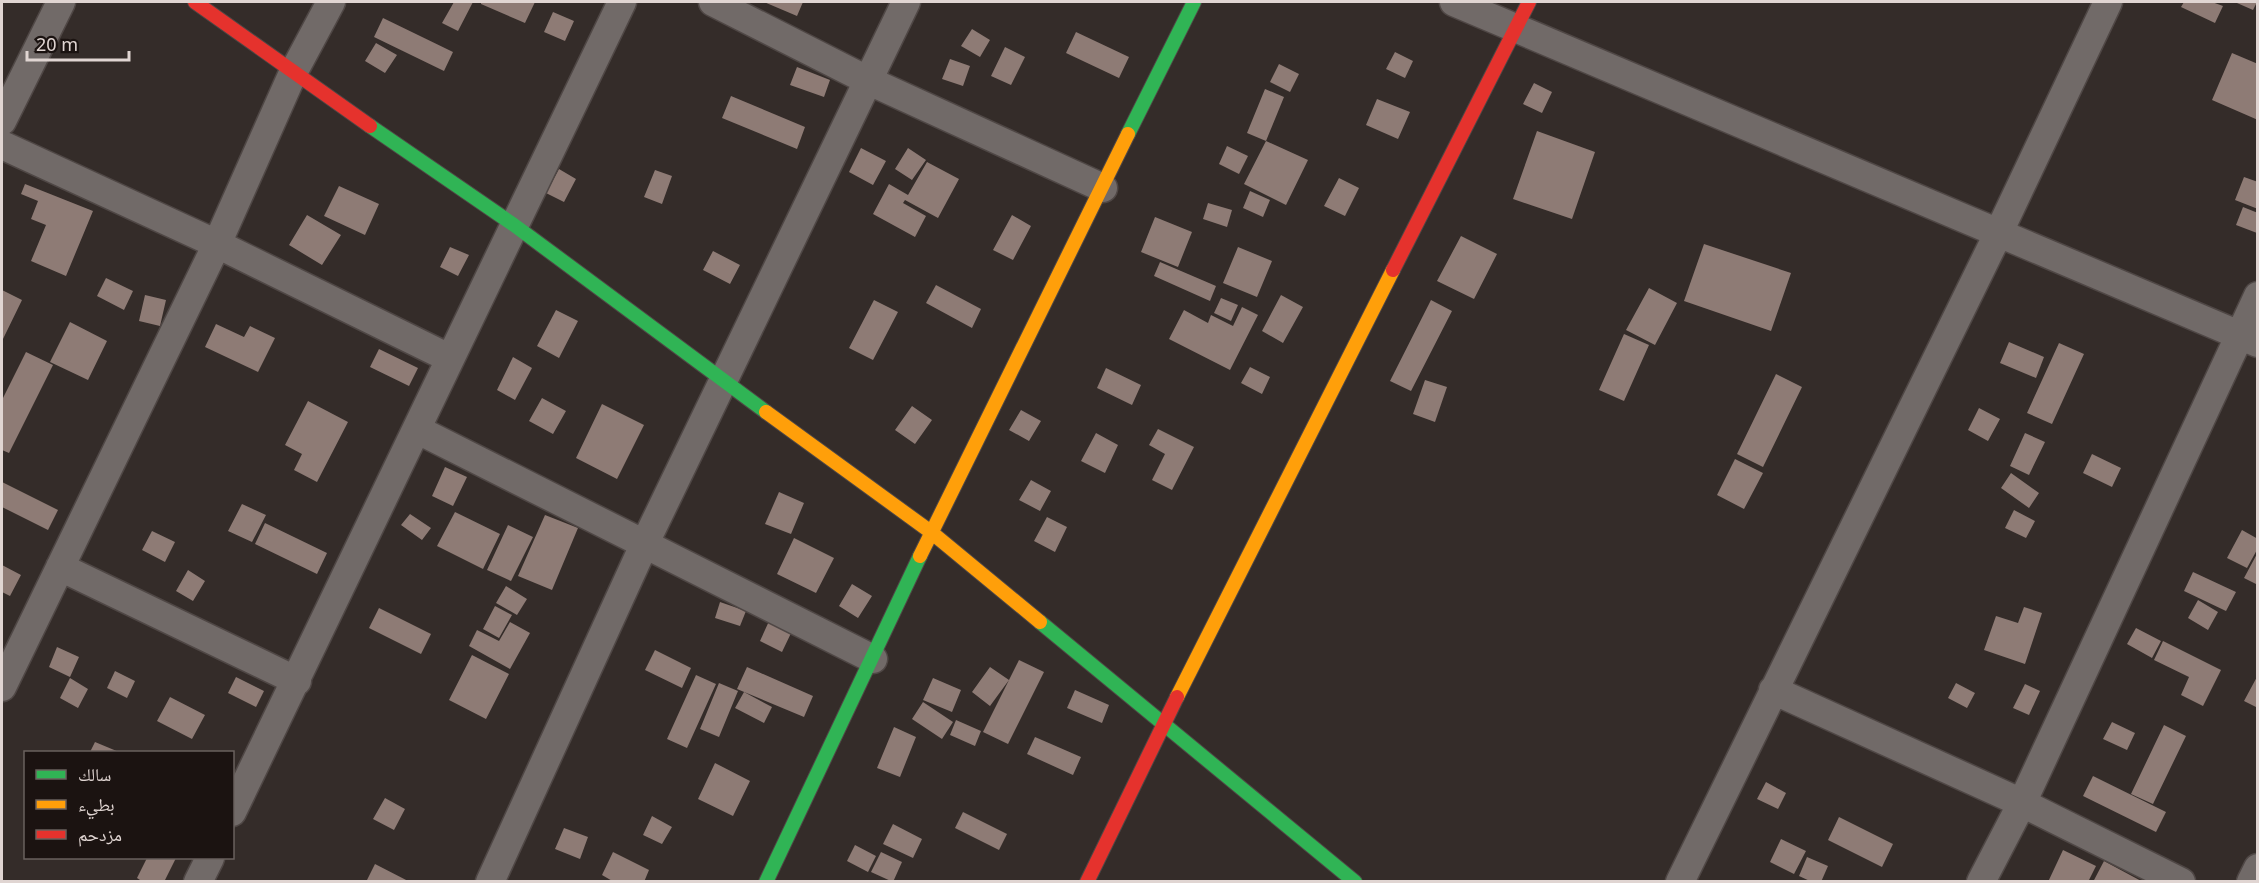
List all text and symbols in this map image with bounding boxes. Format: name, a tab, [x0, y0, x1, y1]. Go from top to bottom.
scale bar	[27, 24, 129, 62]
text: 20 m	[36, 32, 78, 56]
legend	[24, 751, 234, 859]
text: سالك	[78, 762, 111, 786]
text: بطيء	[78, 792, 115, 820]
text: مزدحم	[78, 822, 122, 847]

